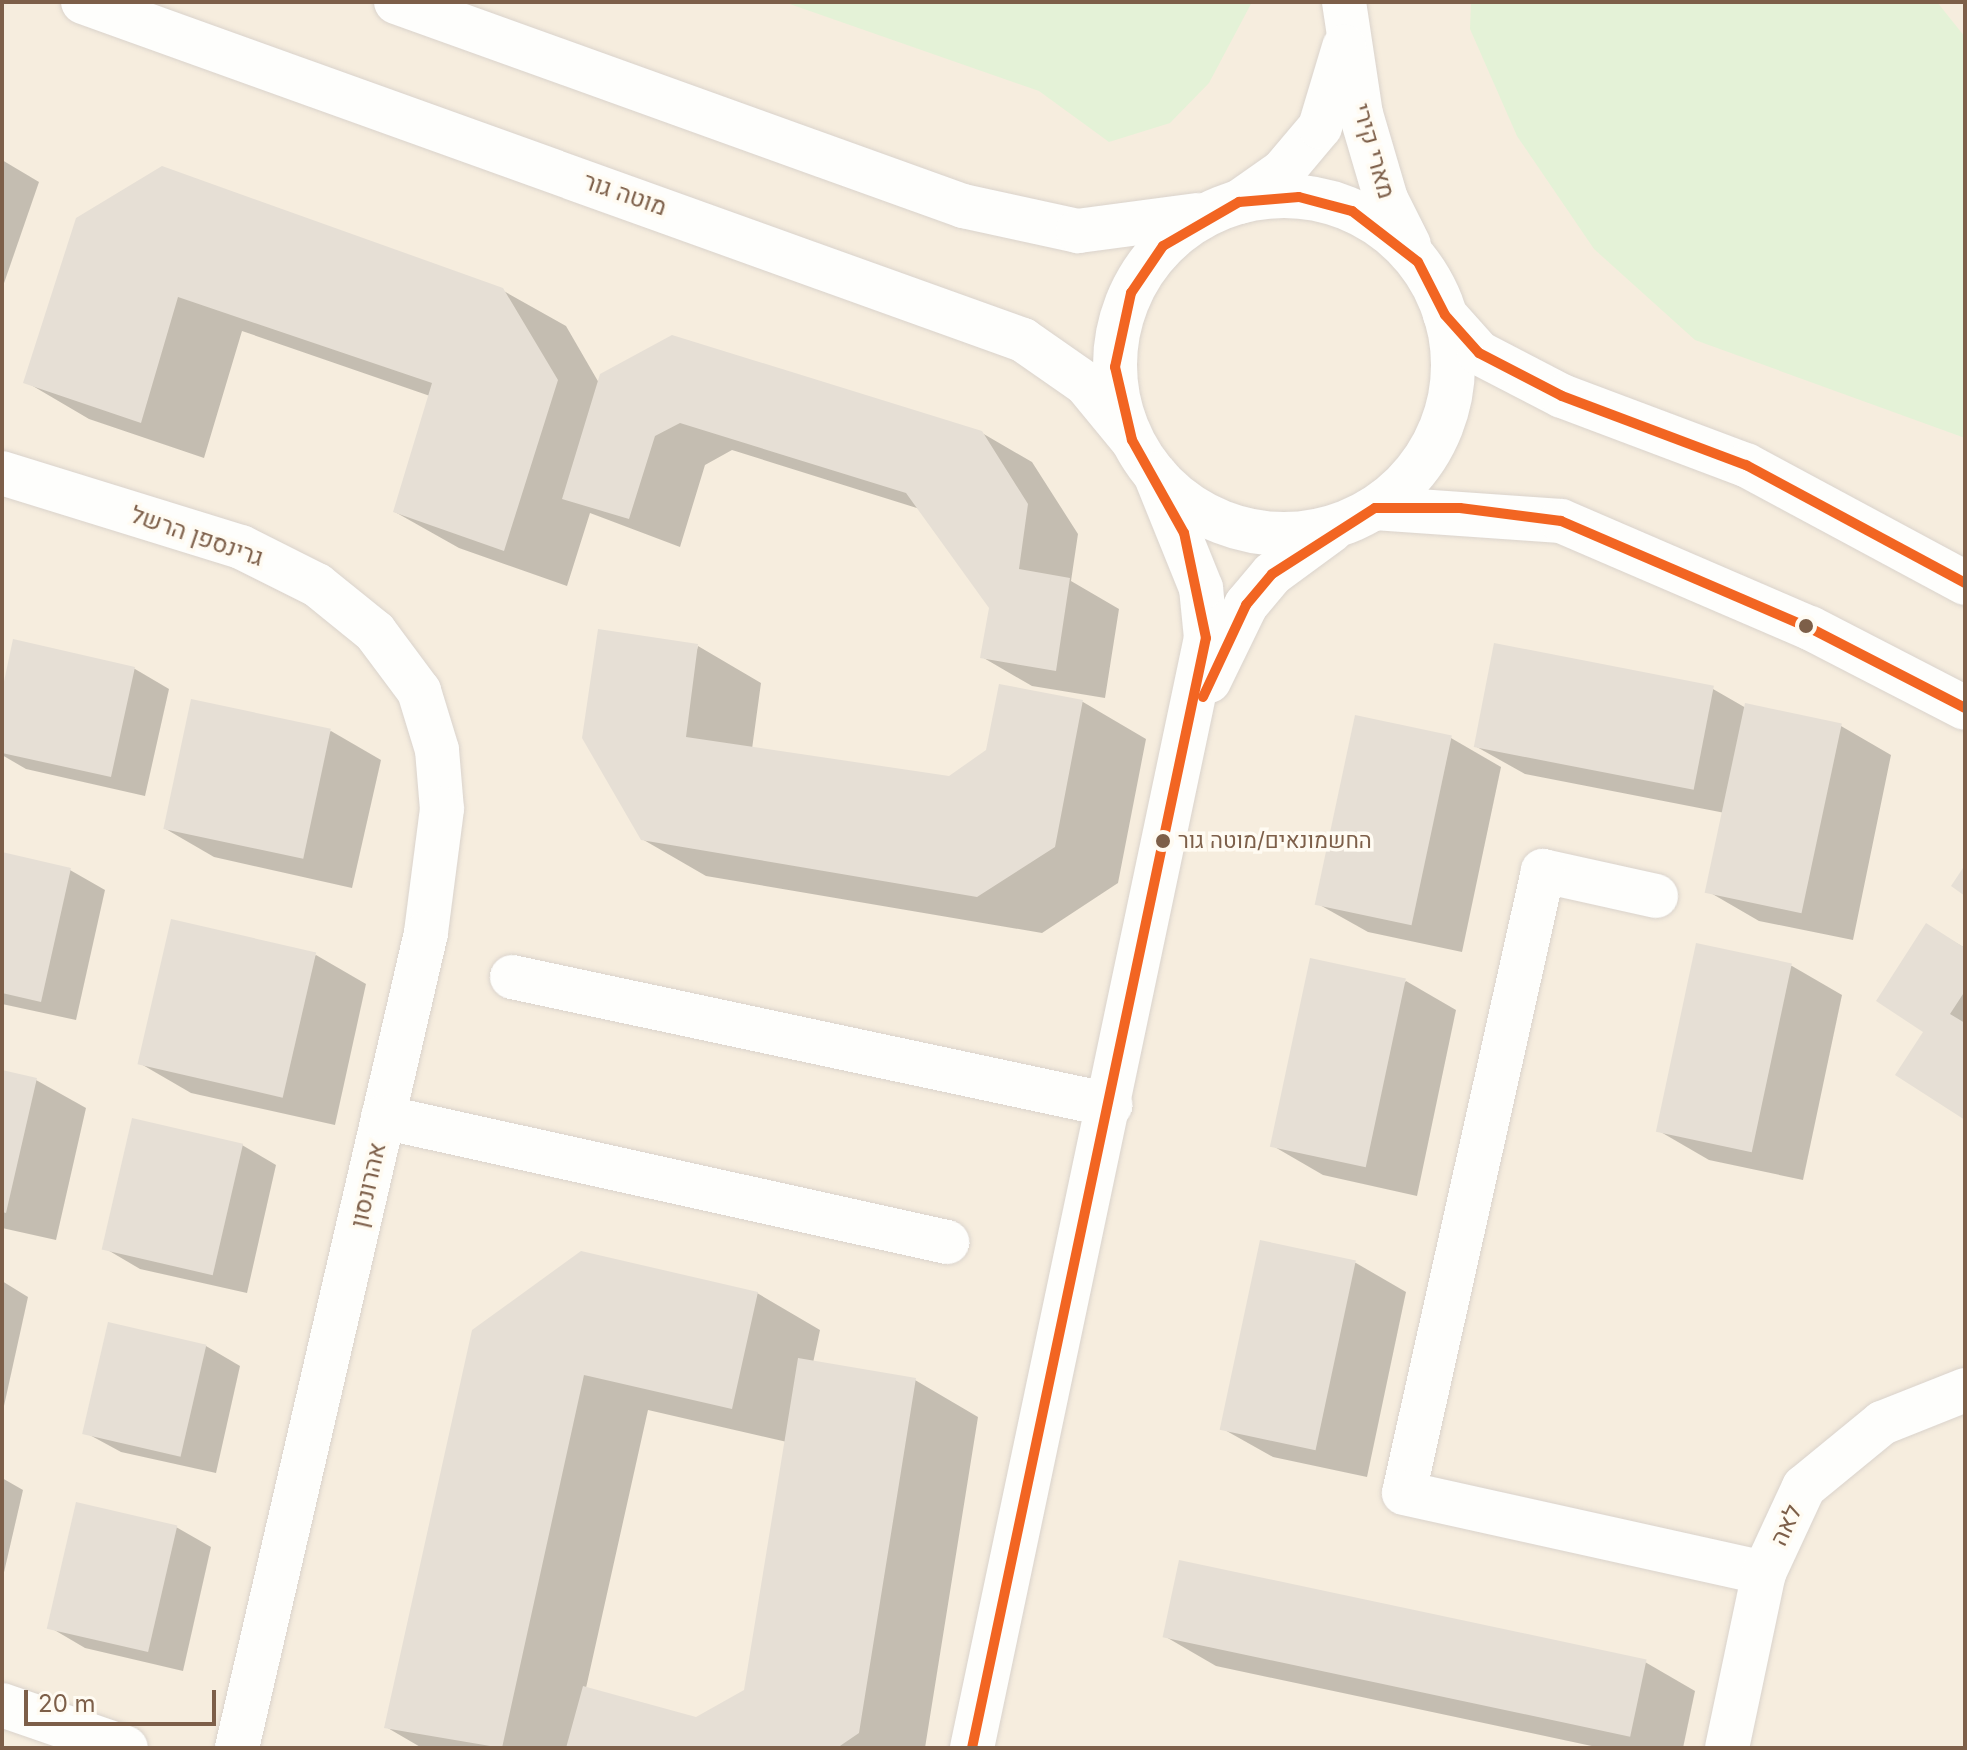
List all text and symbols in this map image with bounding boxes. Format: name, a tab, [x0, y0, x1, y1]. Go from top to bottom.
street label: מארי קירי	[1347, 100, 1401, 202]
street label: מוטה גור	[580, 166, 670, 222]
street label: גרינספן הרשל	[127, 500, 267, 572]
unlabelled marker	[1798, 618, 1814, 634]
place label: החשמונאים/מוטה גור	[1178, 828, 1372, 854]
marker: החשמונאים/מוטה גור	[1155, 833, 1171, 849]
street label: אהרונסון	[344, 1140, 392, 1230]
street label: לאה	[1764, 1500, 1808, 1550]
scale bar	[28, 1674, 220, 1724]
text: 20 m	[38, 1689, 96, 1718]

